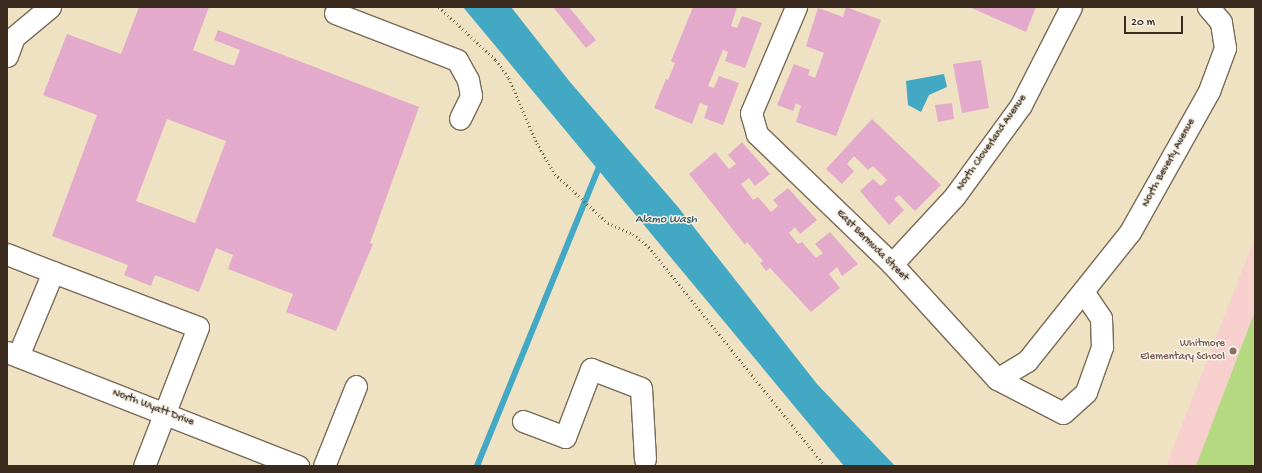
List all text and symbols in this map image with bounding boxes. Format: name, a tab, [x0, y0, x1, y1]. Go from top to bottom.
scale bar	[1126, 8, 1185, 34]
text: 20 m	[1131, 16, 1155, 30]
street label: North Cloverland Avenue	[954, 92, 1030, 194]
street label: North Beverly Avenue	[1139, 116, 1199, 210]
street label: East Bermuda Street	[833, 207, 911, 285]
water label: Alamo Wash	[635, 214, 697, 228]
place label: Whitmore Elementary School	[1140, 338, 1225, 364]
marker: Whitmore Elementary School	[1228, 346, 1238, 356]
street label: North Wyatt Drive	[110, 386, 196, 430]

